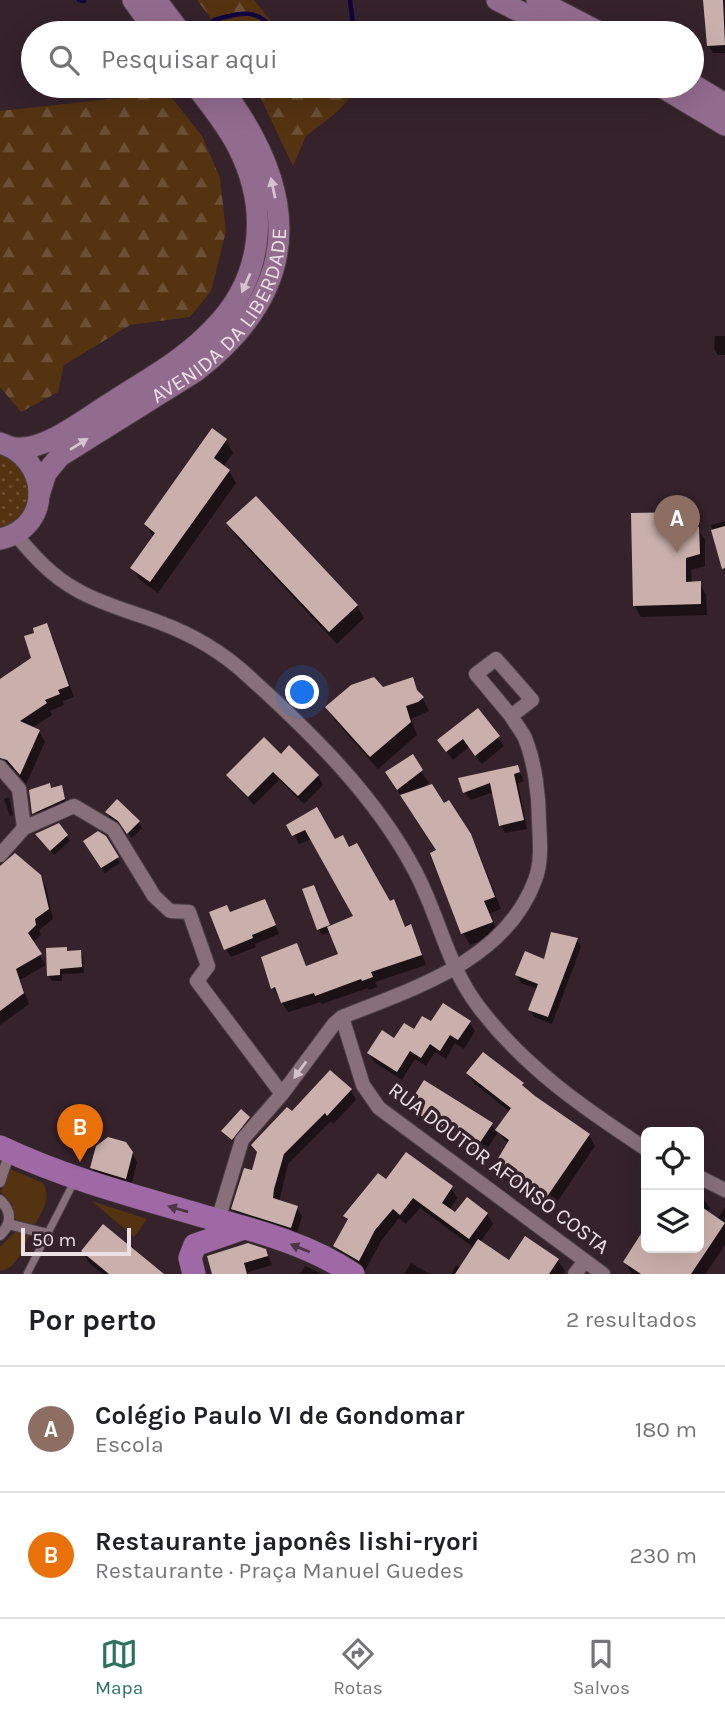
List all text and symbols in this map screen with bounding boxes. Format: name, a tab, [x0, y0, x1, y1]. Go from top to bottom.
search box	[21, 21, 704, 98]
icon: search	[45, 41, 83, 79]
text: Pesquisar aqui	[101, 44, 278, 75]
one-way arrow	[268, 177, 279, 199]
street label: AVENIDA DA LIBERDADE	[147, 228, 291, 408]
one-way arrow	[240, 273, 251, 293]
one-way arrow	[70, 437, 89, 450]
pin: A	[654, 495, 700, 553]
your location	[285, 675, 319, 709]
one-way arrow	[293, 1061, 307, 1079]
street label: RUA DOUTOR AFONSO COSTA	[384, 1077, 614, 1259]
pin: B	[57, 1104, 103, 1162]
map controls	[641, 1127, 704, 1253]
button: locate	[641, 1127, 704, 1190]
button: layers	[641, 1190, 704, 1253]
one-way arrow	[168, 1203, 189, 1213]
scale bar	[21, 1225, 131, 1257]
text: 50 m	[32, 1229, 76, 1251]
one-way arrow	[289, 1242, 310, 1253]
text: Por perto	[28, 1302, 157, 1338]
text: 2 resultados	[566, 1306, 697, 1333]
text: Colégio Paulo VI de Gondomar	[95, 1400, 464, 1431]
text: A	[44, 1416, 58, 1443]
text: 180 m	[635, 1416, 697, 1443]
text: Escola	[95, 1431, 164, 1458]
text: Restaurante japonês lishi-ryori	[95, 1526, 479, 1557]
text: B	[44, 1542, 58, 1569]
text: 230 m	[629, 1542, 697, 1569]
text: Restaurante · Praça Manuel Guedes	[95, 1557, 464, 1584]
tab: Mapa	[95, 1635, 143, 1699]
tab: Rotas	[333, 1635, 383, 1699]
tab: Salvos	[573, 1635, 630, 1699]

